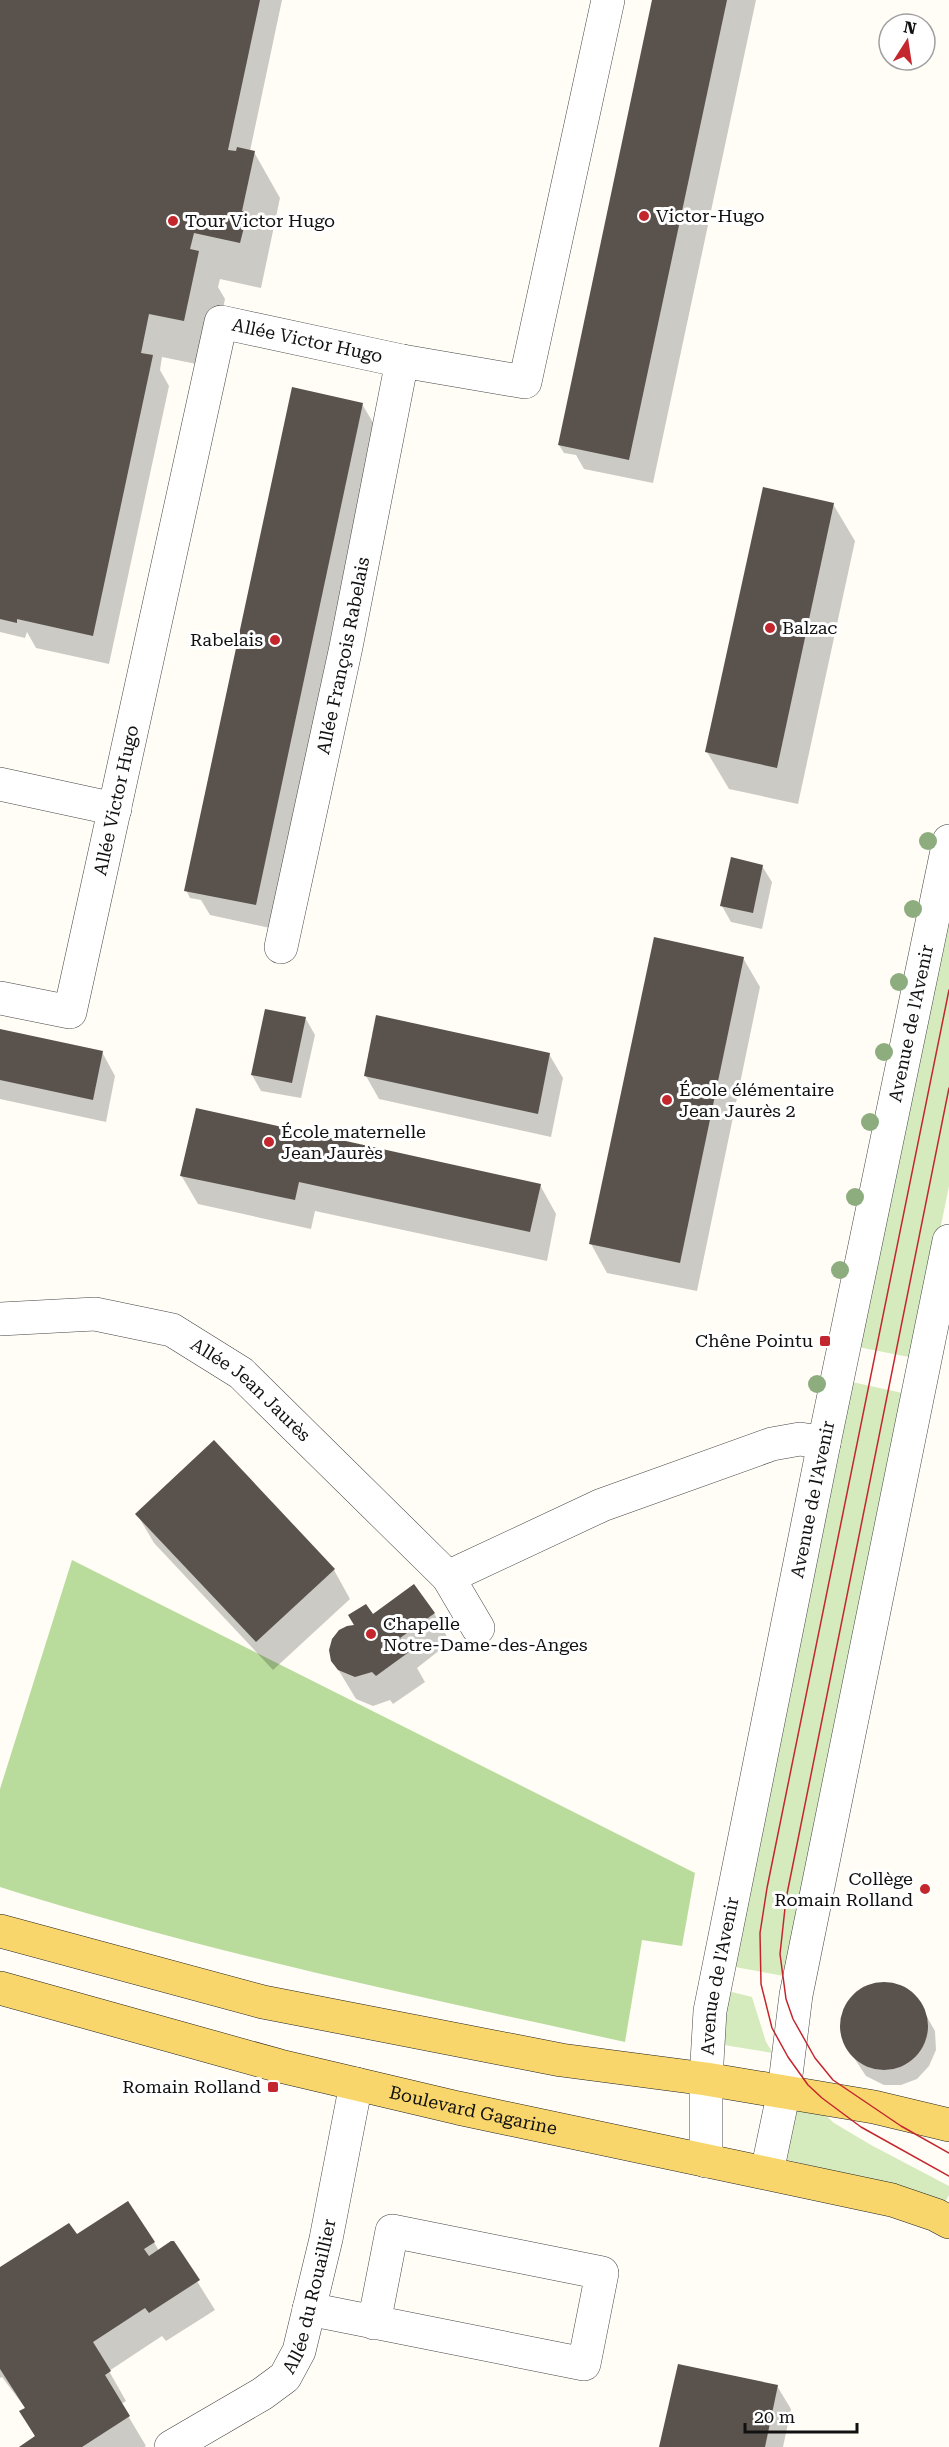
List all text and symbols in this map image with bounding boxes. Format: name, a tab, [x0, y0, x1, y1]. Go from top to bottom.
north arrow	[877, 12, 937, 72]
text: N	[902, 17, 918, 38]
place label: Victor-Hugo	[656, 205, 764, 226]
marker: Victor-Hugo	[637, 209, 651, 223]
place label: Tour Victor Hugo	[185, 210, 335, 231]
marker: Tour Victor Hugo	[166, 214, 180, 228]
street label: Allée Victor Hugo	[230, 314, 385, 367]
street label: Allée François Rabelais	[312, 555, 373, 756]
place label: Balzac	[782, 617, 837, 638]
marker: Balzac	[763, 621, 777, 635]
place label: Rabelais	[190, 629, 263, 650]
marker: Rabelais	[268, 633, 282, 647]
street label: Allée Victor Hugo	[89, 723, 142, 877]
street label: Avenue de l'Avenir	[884, 943, 937, 1104]
place label: École élémentaire Jean Jaurès 2	[679, 1079, 834, 1121]
marker: École élémentaire Jean Jaurès 2	[660, 1093, 674, 1107]
place label: École maternelle Jean Jaurès	[281, 1121, 426, 1163]
marker: École maternelle Jean Jaurès	[262, 1135, 276, 1149]
place label: Chêne Pointu	[695, 1330, 813, 1351]
street label: Allée Jean Jaurès	[187, 1333, 315, 1445]
marker: Chêne Pointu	[818, 1334, 832, 1348]
street label: Avenue de l'Avenir	[786, 1419, 838, 1580]
place label: Chapelle Notre-Dame-des-Anges	[383, 1613, 588, 1655]
marker: Chapelle Notre-Dame-des-Anges	[364, 1627, 378, 1641]
place label: Collège Romain Rolland	[774, 1868, 913, 1910]
marker: Collège Romain Rolland	[918, 1882, 932, 1896]
street label: Avenue de l'Avenir	[696, 1895, 743, 2056]
place label: Romain Rolland	[122, 2076, 261, 2097]
marker: Romain Rolland	[266, 2080, 280, 2094]
street label: Boulevard Gagarine	[387, 2081, 559, 2139]
street label: Allée du Rouaillier	[278, 2217, 340, 2377]
scale bar	[745, 2396, 858, 2434]
text: 20 m	[754, 2406, 795, 2427]

